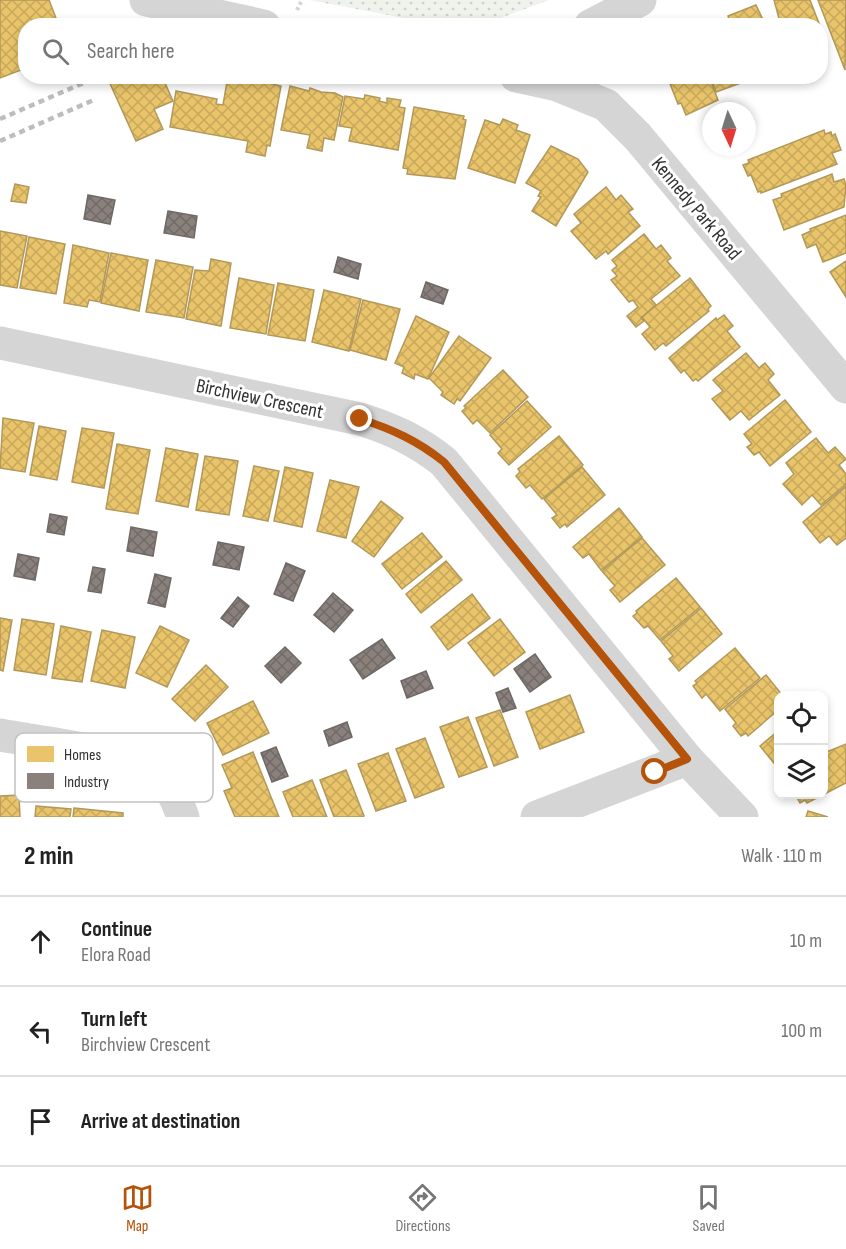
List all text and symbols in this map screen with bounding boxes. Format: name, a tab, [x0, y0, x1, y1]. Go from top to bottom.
search box	[18, 18, 828, 84]
icon: search	[39, 35, 72, 68]
text: Search here	[87, 38, 174, 65]
north arrow	[702, 102, 756, 156]
street label: Kennedy Park Road	[646, 152, 746, 265]
street label: Birchview Crescent	[194, 374, 326, 424]
route end	[346, 405, 372, 431]
map controls	[774, 691, 828, 799]
button: locate	[774, 691, 828, 745]
legend	[15, 733, 213, 802]
button: layers	[774, 745, 828, 799]
text: Homes	[64, 746, 101, 765]
route start	[641, 758, 667, 784]
text: Industry	[64, 773, 109, 792]
text: 2 min	[24, 841, 74, 872]
text: Walk · 110 m	[741, 844, 822, 868]
text: Continue	[81, 916, 152, 943]
icon: ahead	[24, 925, 57, 958]
text: 10 m	[790, 929, 822, 953]
text: Elora Road	[81, 943, 151, 967]
text: Turn left	[81, 1006, 147, 1033]
icon: left	[24, 1015, 57, 1048]
text: 100 m	[781, 1019, 822, 1043]
text: Birchview Crescent	[81, 1033, 210, 1057]
icon: arrive	[24, 1105, 57, 1138]
text: Arrive at destination	[81, 1108, 240, 1135]
tab: Map	[121, 1181, 154, 1236]
tab: Directions	[395, 1181, 451, 1236]
tab: Saved	[692, 1181, 725, 1236]

